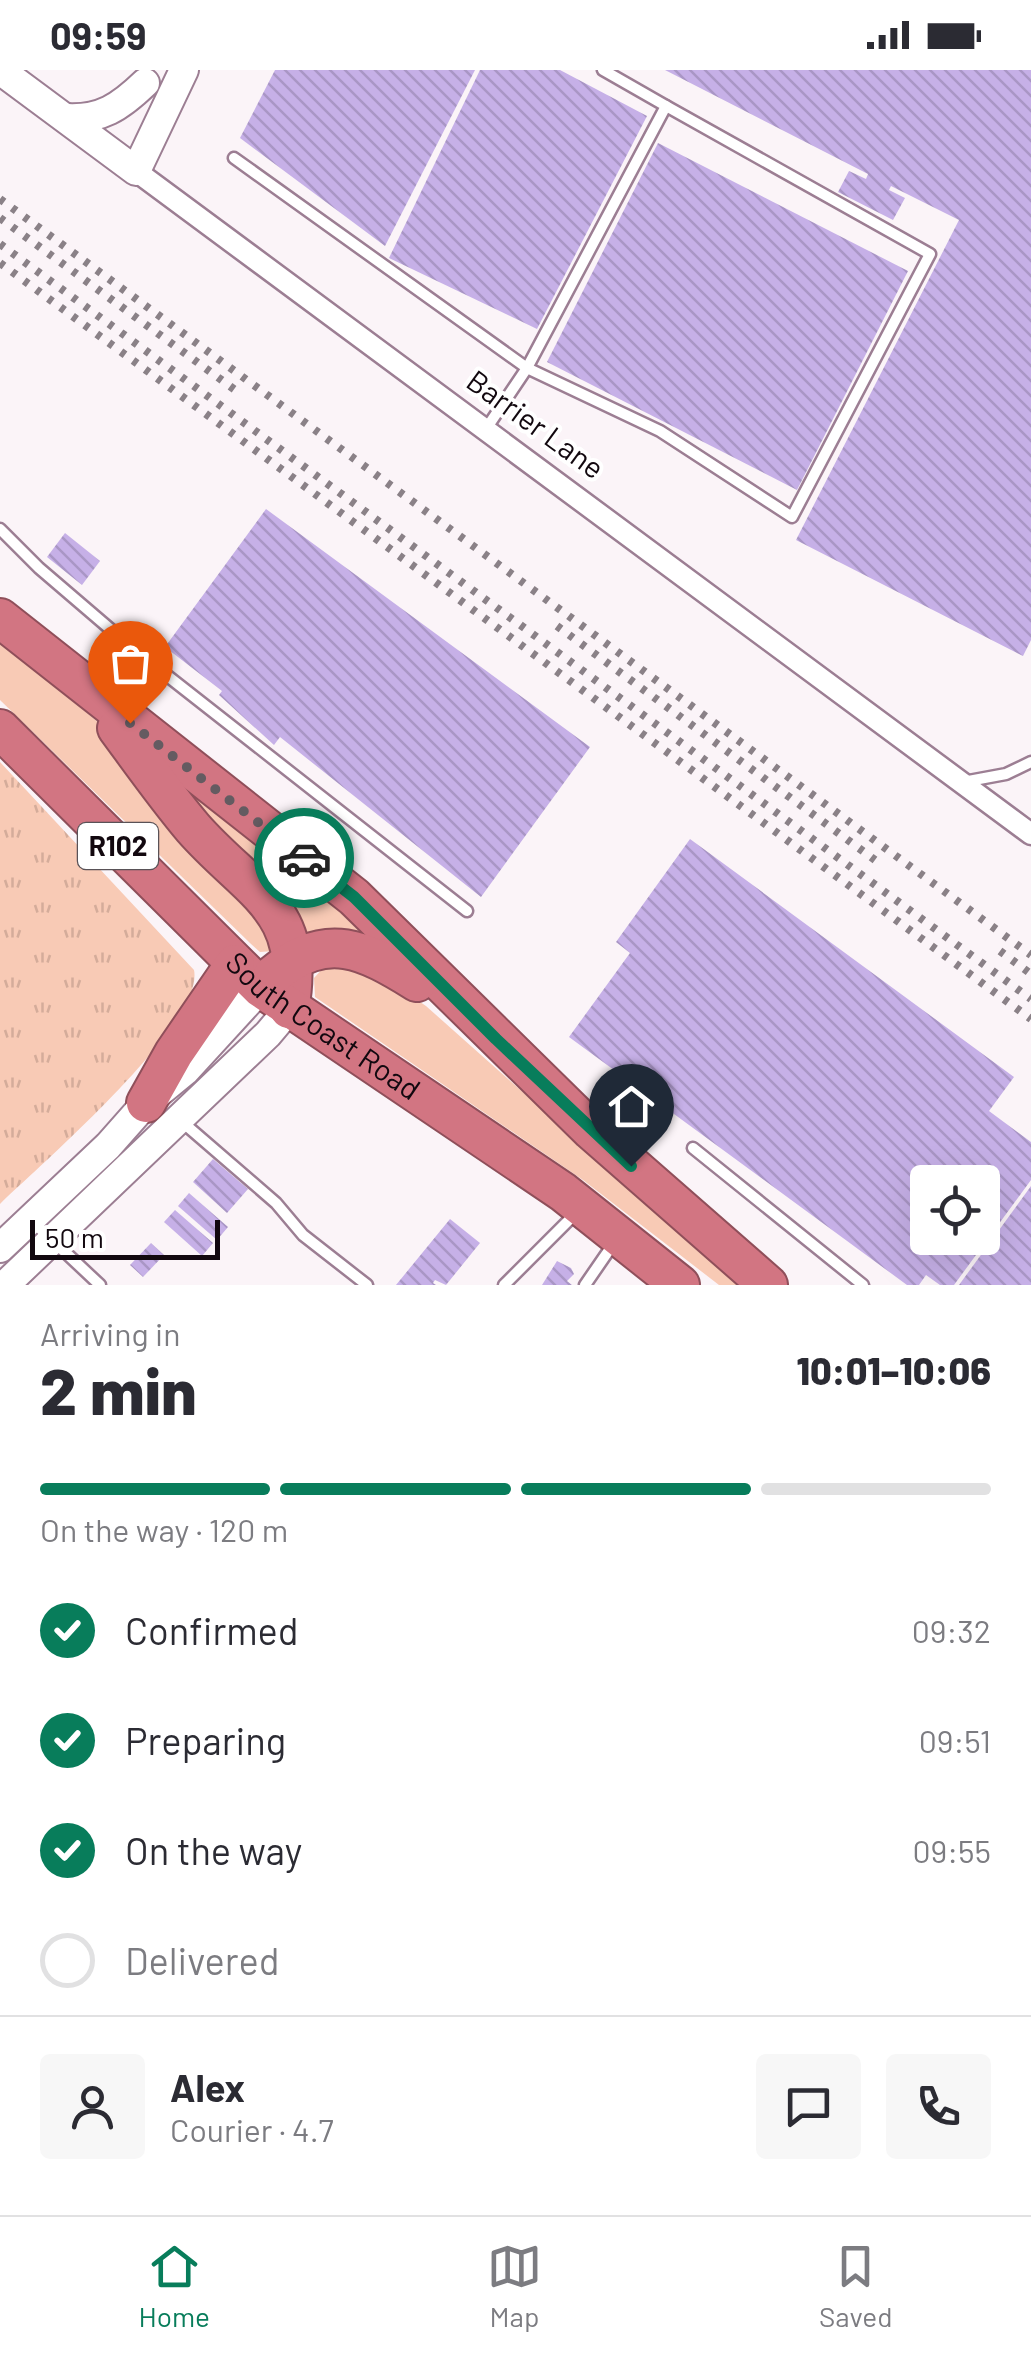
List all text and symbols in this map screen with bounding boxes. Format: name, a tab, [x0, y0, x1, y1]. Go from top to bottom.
text: 09:59	[50, 12, 146, 58]
street label: Barrier Lane	[461, 362, 612, 485]
pin	[88, 621, 173, 724]
icon: bag	[103, 636, 158, 691]
courier	[254, 808, 354, 908]
road number: R102	[78, 823, 158, 869]
icon: car	[277, 831, 332, 886]
street label: South Coast Road	[219, 943, 428, 1106]
pin	[589, 1064, 674, 1167]
icon: home	[604, 1079, 659, 1134]
map controls	[910, 1165, 1000, 1255]
button: locate	[910, 1165, 1000, 1255]
scale bar	[30, 1215, 220, 1260]
text: 50 m	[45, 1220, 104, 1254]
text: Arriving in	[40, 1314, 180, 1352]
text: 10:01–10:06	[796, 1347, 991, 1393]
text: 2 min	[40, 1350, 197, 1428]
text: On the way · 120 m	[40, 1510, 288, 1548]
icon: check	[40, 1603, 95, 1658]
text: Confirmed	[125, 1607, 298, 1653]
text: 09:32	[912, 1611, 991, 1649]
icon: check	[40, 1713, 95, 1768]
text: Preparing	[125, 1717, 286, 1763]
text: 09:51	[919, 1721, 991, 1759]
icon: check	[40, 1823, 95, 1878]
text: On the way	[125, 1827, 302, 1873]
text: 09:55	[913, 1831, 991, 1869]
text: Delivered	[125, 1937, 279, 1983]
button: person	[40, 2054, 145, 2159]
button: chat	[756, 2054, 861, 2159]
button: phone	[886, 2054, 991, 2159]
text: Alex	[170, 2064, 245, 2110]
text: Courier · 4.7	[170, 2110, 334, 2148]
tab: Home	[139, 2239, 210, 2333]
tab: Map	[487, 2239, 542, 2333]
tab: Saved	[819, 2239, 892, 2333]

